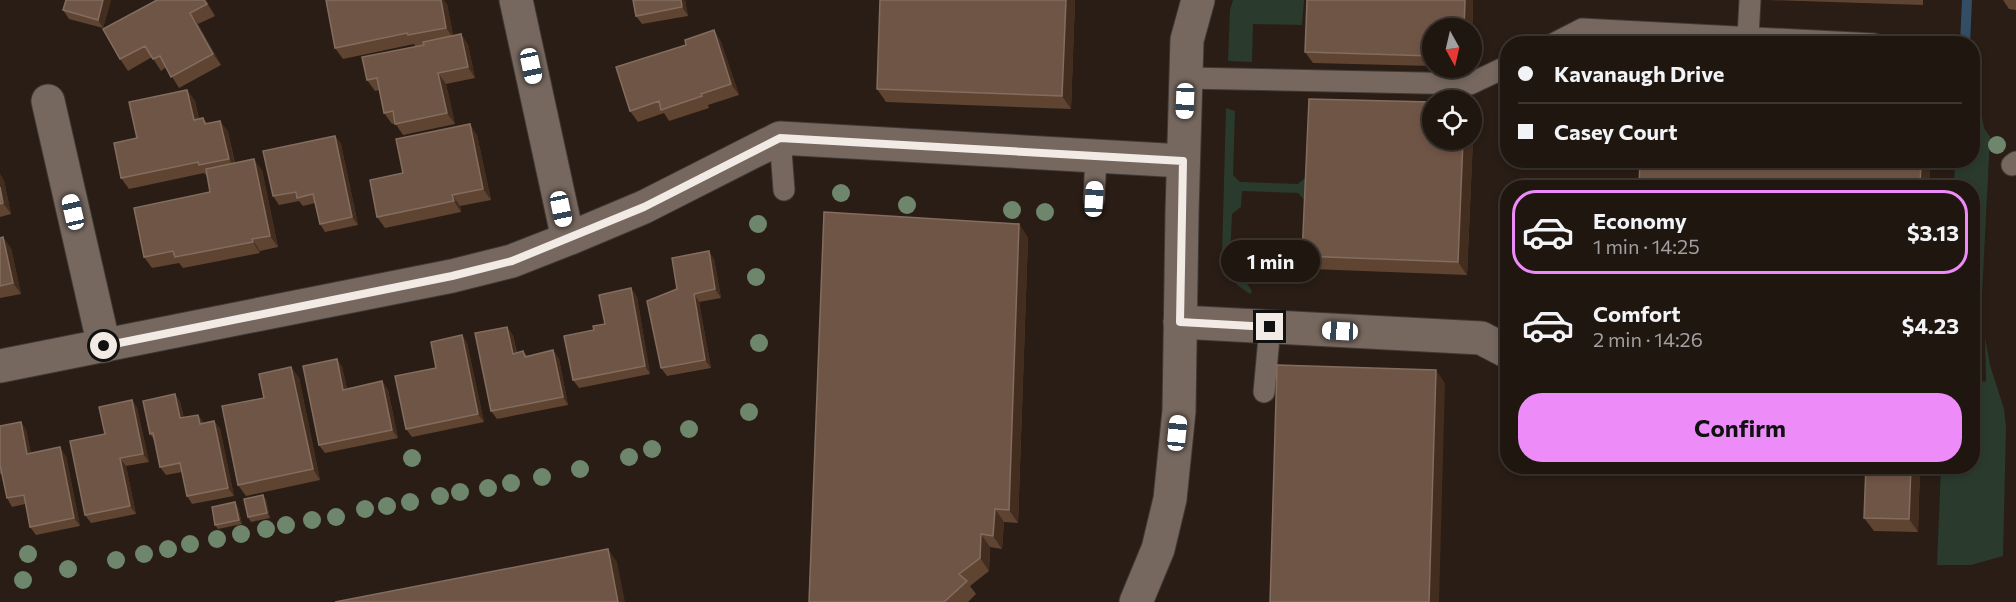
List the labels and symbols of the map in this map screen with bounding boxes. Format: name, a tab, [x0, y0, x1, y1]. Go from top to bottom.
north arrow	[1422, 18, 1482, 78]
car	[518, 47, 544, 85]
car	[1175, 83, 1195, 119]
car	[1084, 181, 1104, 217]
car	[548, 190, 574, 228]
car	[60, 192, 86, 232]
callout: 1 min	[1220, 240, 1320, 282]
route end	[1256, 313, 1283, 340]
car	[1322, 321, 1358, 341]
route start	[90, 332, 117, 359]
car	[1166, 414, 1188, 452]

